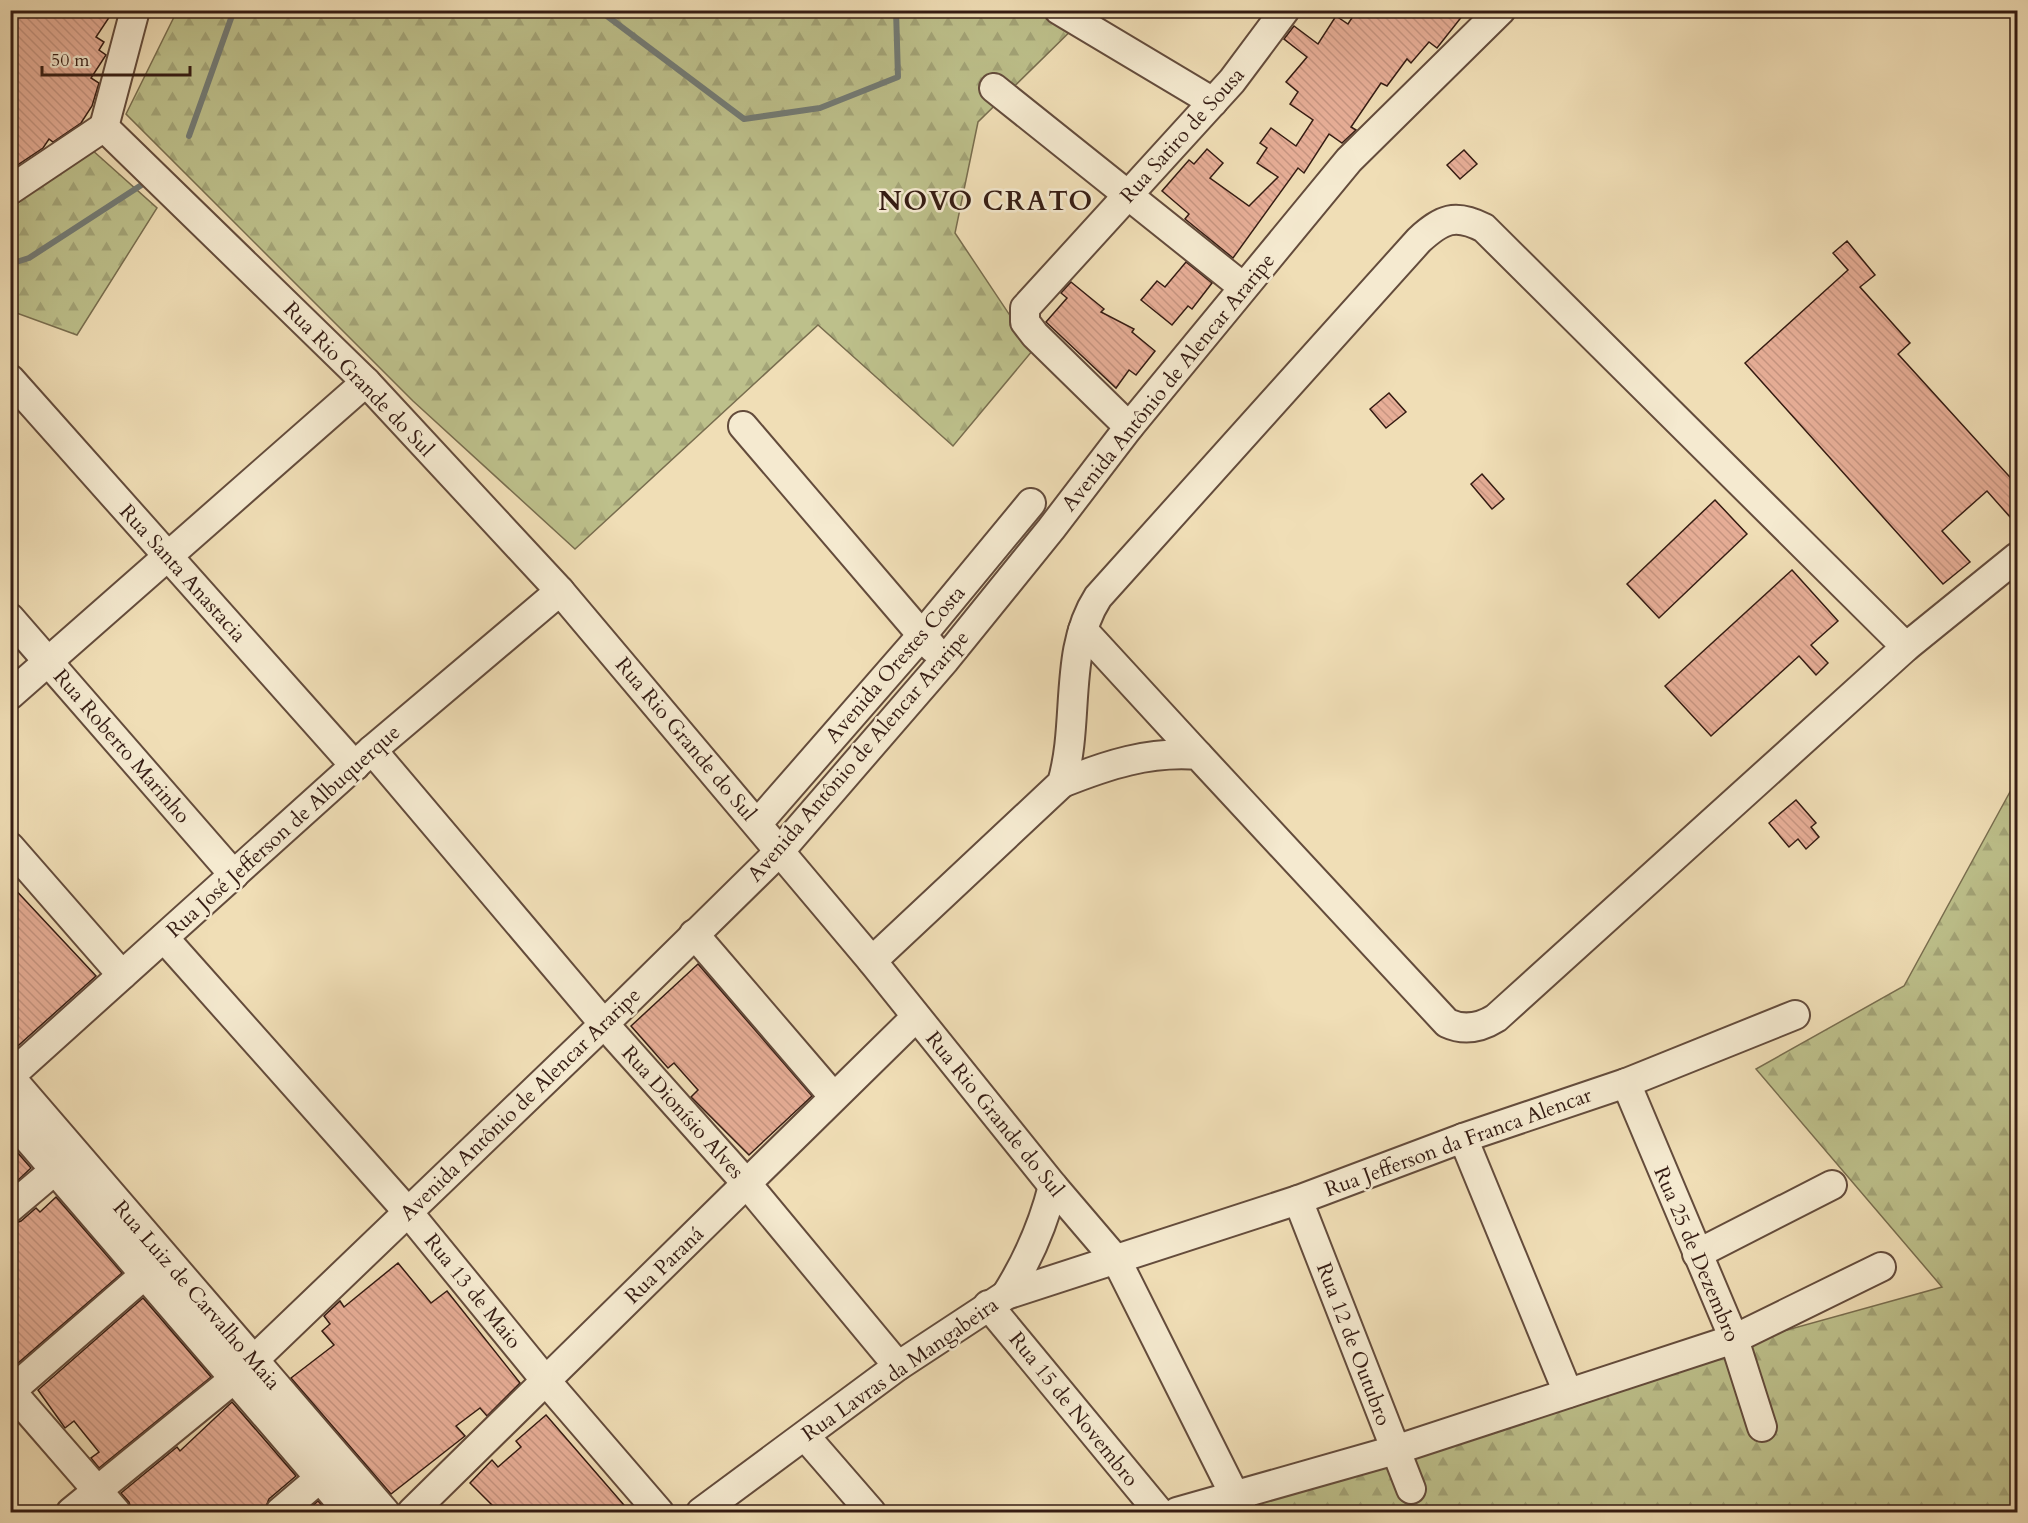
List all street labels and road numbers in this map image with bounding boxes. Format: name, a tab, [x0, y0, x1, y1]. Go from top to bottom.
street label: Rua Satiro de Sousa	[1114, 61, 1251, 209]
street label: Avenida Antônio de Alencar Araripe	[1055, 247, 1282, 518]
street label: Rua Rio Grande do Sul	[277, 295, 440, 463]
street label: Rua Santa Anastacia	[113, 498, 253, 649]
street label: Avenida Orestes Costa	[819, 579, 972, 749]
street label: Avenida Antônio de Alencar Araripe	[741, 624, 976, 888]
street label: Rua Rio Grande do Sul	[608, 651, 763, 827]
street label: Rua Roberto Marinho	[46, 663, 197, 830]
street label: Rua José Jefferson de Albuquerque	[160, 718, 407, 944]
street label: Avenida Antônio de Alencar Araripe	[394, 981, 647, 1228]
street label: Rua Rio Grande do Sul	[919, 1025, 1071, 1203]
street label: Rua Dionísio Alves	[615, 1039, 750, 1185]
street label: Rua Jefferson da Franca Alencar	[1321, 1080, 1596, 1204]
street label: Rua 25 de Dezembro	[1646, 1162, 1747, 1346]
street label: Rua Luiz de Carvalho Maia	[106, 1194, 287, 1396]
street label: Rua Paraná	[618, 1220, 710, 1311]
street label: Rua 13 de Maio	[417, 1228, 528, 1355]
street label: Rua 12 de Outubro	[1309, 1258, 1398, 1430]
street label: Rua Lavras da Mangabeira	[796, 1291, 1004, 1448]
street label: Rua 15 de Novembro	[1002, 1326, 1145, 1493]

